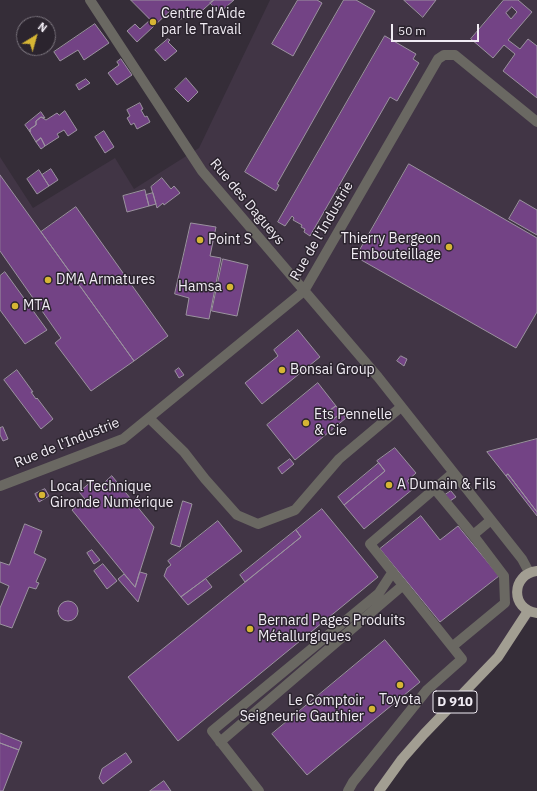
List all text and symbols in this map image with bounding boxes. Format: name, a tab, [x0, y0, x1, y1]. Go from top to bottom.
place label: Centre d'Aide par le Travail	[161, 6, 245, 38]
north arrow	[16, 16, 56, 56]
scale bar	[393, 16, 481, 42]
marker: Centre d'Aide par le Travail	[148, 17, 158, 27]
text: N	[35, 19, 50, 35]
text: 50 m	[398, 23, 426, 38]
street label: Rue des Dagueys	[206, 155, 288, 249]
street label: Rue de l'Industrie	[287, 178, 357, 284]
place label: Thierry Bergeon Embouteillage	[341, 231, 441, 264]
place label: Point S	[208, 232, 252, 248]
marker: Point S	[195, 235, 205, 245]
marker: Thierry Bergeon Embouteillage	[444, 242, 454, 252]
place label: DMA Armatures	[56, 272, 155, 288]
marker: DMA Armatures	[43, 275, 53, 285]
place label: Hamsa	[178, 279, 222, 295]
marker: Hamsa	[225, 282, 235, 292]
place label: MTA	[23, 298, 50, 314]
marker: MTA	[10, 301, 20, 311]
place label: Bonsai Group	[290, 362, 375, 378]
marker: Bonsai Group	[277, 365, 287, 375]
place label: Ets Pennelle & Cie	[314, 407, 392, 440]
street label: Rue de l'Industrie	[12, 414, 122, 472]
marker: Ets Pennelle & Cie	[301, 418, 311, 428]
place label: A Dumain & Fils	[397, 477, 496, 493]
place label: Local Technique Gironde Numérique	[50, 479, 173, 512]
marker: A Dumain & Fils	[384, 480, 394, 490]
marker: Local Technique Gironde Numérique	[37, 490, 47, 500]
place label: Bernard Pages Produits Métallurgiques	[258, 613, 405, 646]
marker: Bernard Pages Produits Métallurgiques	[245, 624, 255, 634]
marker: Toyota	[395, 680, 405, 690]
road number: D 910	[433, 691, 477, 713]
place label: Toyota	[379, 692, 421, 708]
place label: Le Comptoir Seigneurie Gauthier	[240, 693, 364, 726]
marker: Le Comptoir Seigneurie Gauthier	[367, 704, 377, 714]

